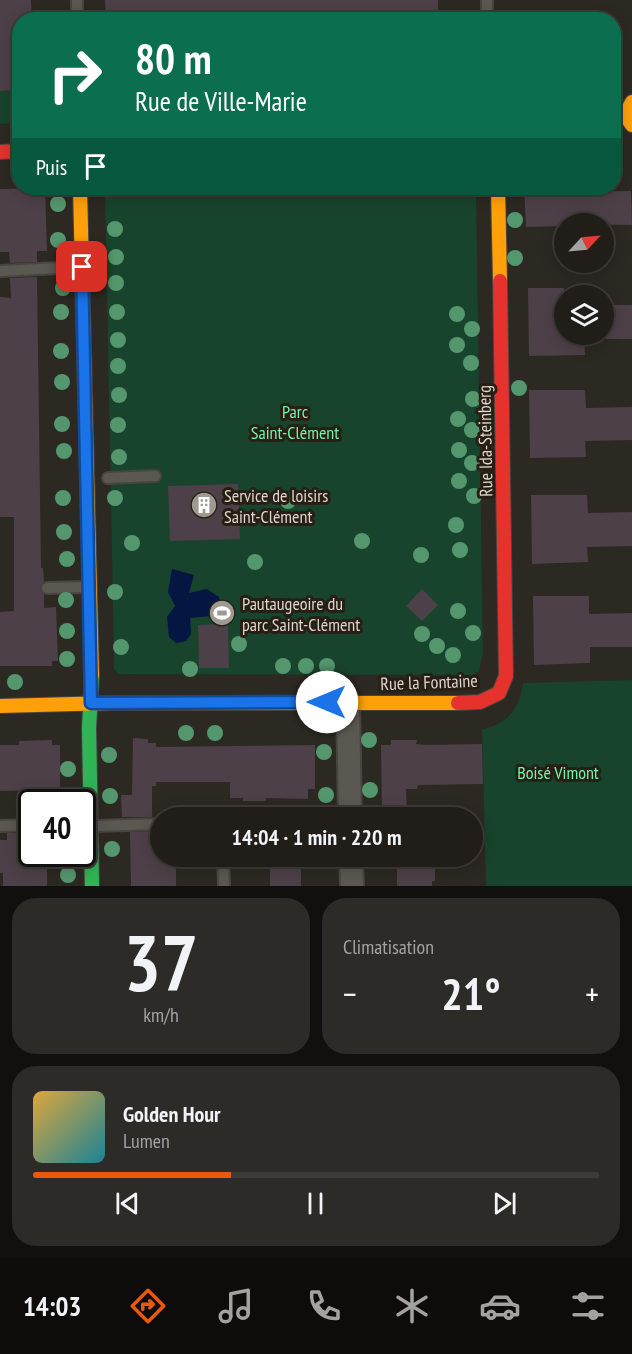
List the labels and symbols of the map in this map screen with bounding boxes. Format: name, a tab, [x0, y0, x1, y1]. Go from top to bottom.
north arrow	[554, 213, 614, 273]
pin	[56, 241, 107, 292]
street label: Rue Ida-Steinberg	[473, 385, 497, 497]
park label: Parc Saint-Clément	[251, 400, 339, 444]
place label: Service de loisirs Saint-Clément	[224, 484, 328, 528]
building icon: Service de loisirs Saint-Clément	[189, 490, 219, 520]
place label: Pautaugeoire du parc Saint-Clément	[242, 592, 360, 636]
sports icon: Pautaugeoire du parc Saint-Clément	[207, 598, 237, 628]
street label: Rue la Fontaine	[380, 669, 478, 695]
position arrow	[295, 670, 359, 734]
park label: Boisé Vimont	[517, 761, 599, 784]
speed limit sign: 40	[18, 789, 96, 867]

